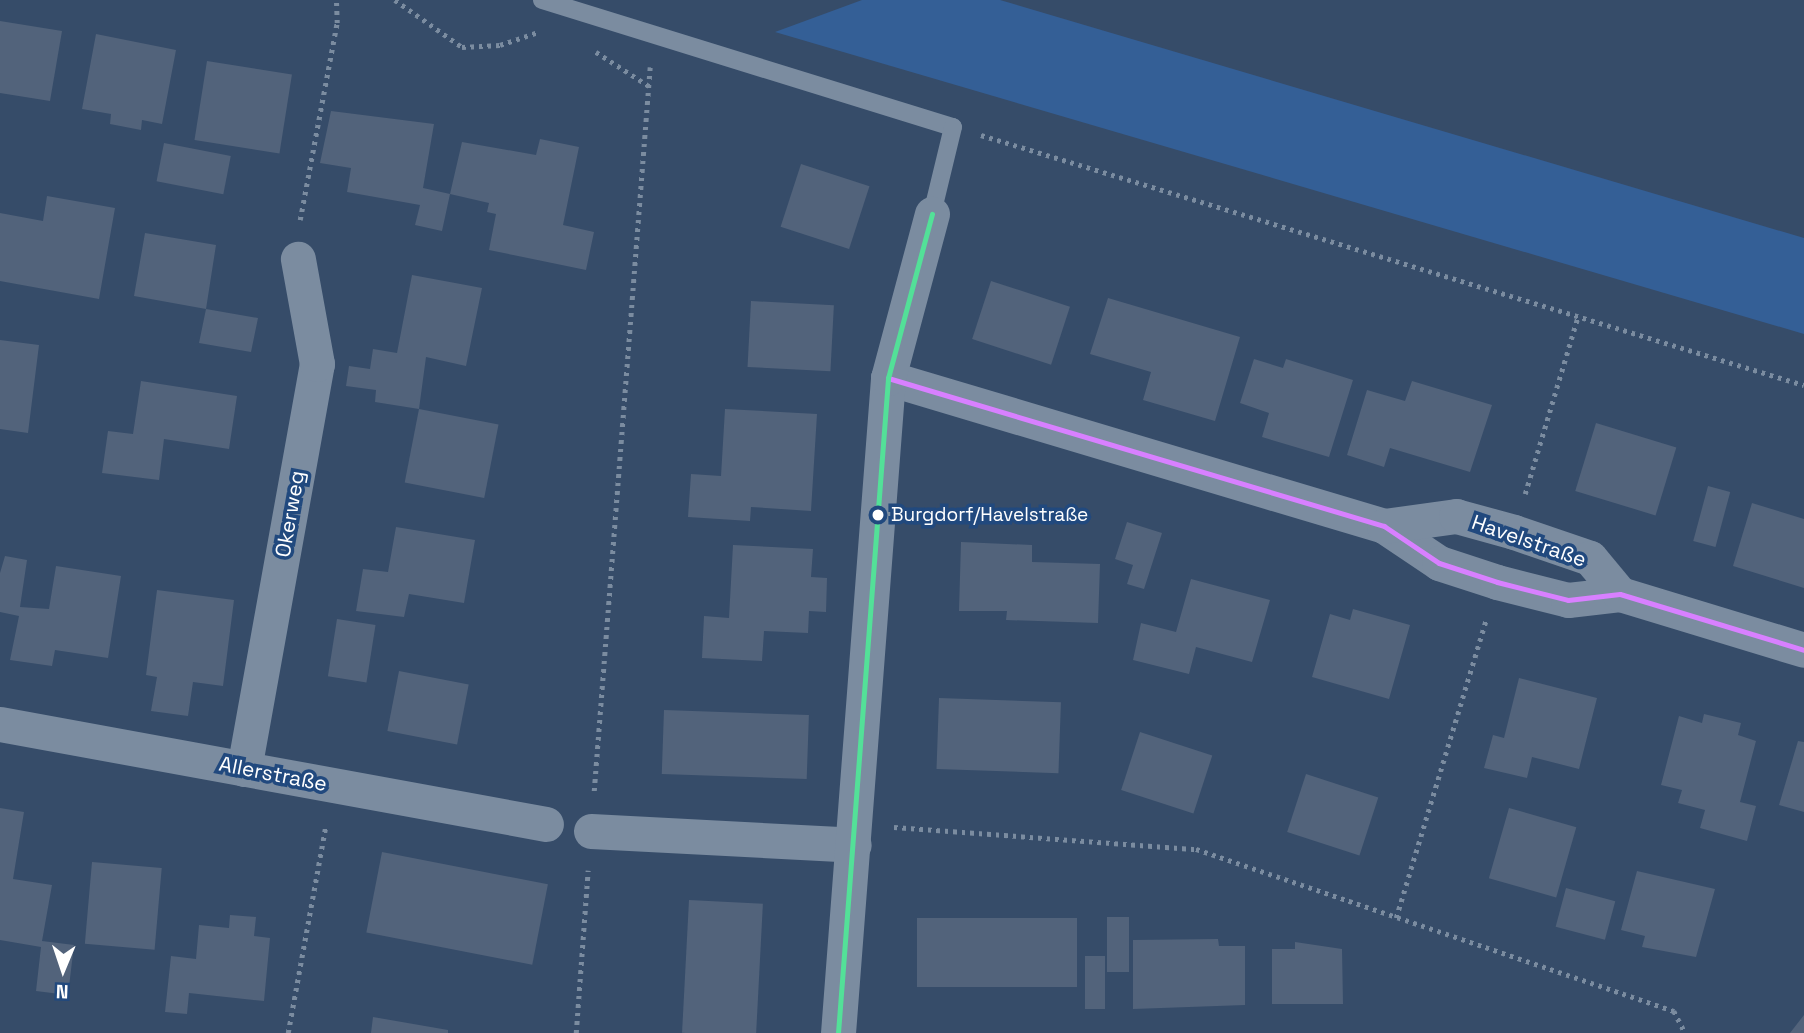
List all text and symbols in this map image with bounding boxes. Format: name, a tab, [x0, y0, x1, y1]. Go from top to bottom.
street label: Okerweg	[270, 469, 310, 559]
place label: Burgdorf/Havelstraße	[891, 504, 1088, 526]
marker: Burgdorf/Havelstraße	[871, 508, 885, 522]
street label: Havelstraße	[1468, 510, 1590, 572]
street label: Allerstraße	[217, 751, 329, 797]
north arrow	[28, 935, 98, 1005]
text: N	[55, 979, 69, 1004]

